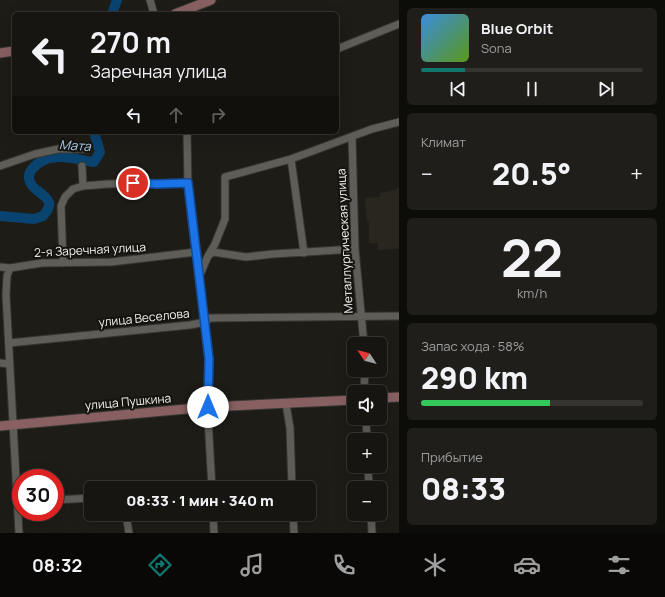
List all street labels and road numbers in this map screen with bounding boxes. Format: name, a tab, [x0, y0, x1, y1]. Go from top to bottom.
street label: Металлургическая улица	[332, 168, 357, 314]
street label: 2-я Заречная улица	[34, 238, 146, 261]
street label: улица Веселова	[98, 304, 190, 331]
street label: улица Пушкина	[84, 389, 172, 414]

